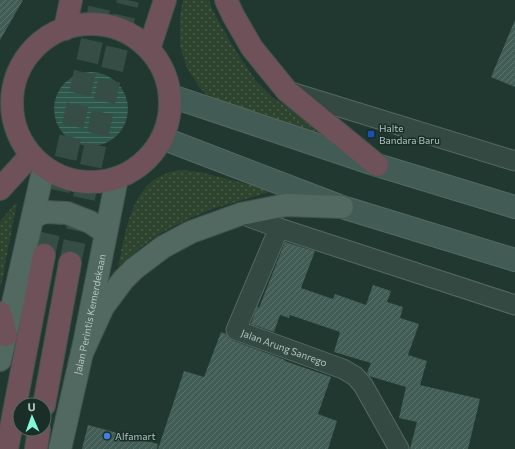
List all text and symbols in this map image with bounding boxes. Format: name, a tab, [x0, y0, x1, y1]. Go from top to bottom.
place label: Halte Bandara Baru	[379, 122, 440, 146]
marker: Halte Bandara Baru	[366, 129, 376, 139]
street label: Jalan Perintis Kemerdekaan	[71, 253, 108, 376]
street label: Jalan Arung Sanrego	[240, 326, 329, 369]
north arrow	[12, 397, 52, 437]
text: U	[27, 400, 36, 413]
place label: Alfamart	[115, 430, 156, 442]
marker: Alfamart	[102, 431, 112, 441]

